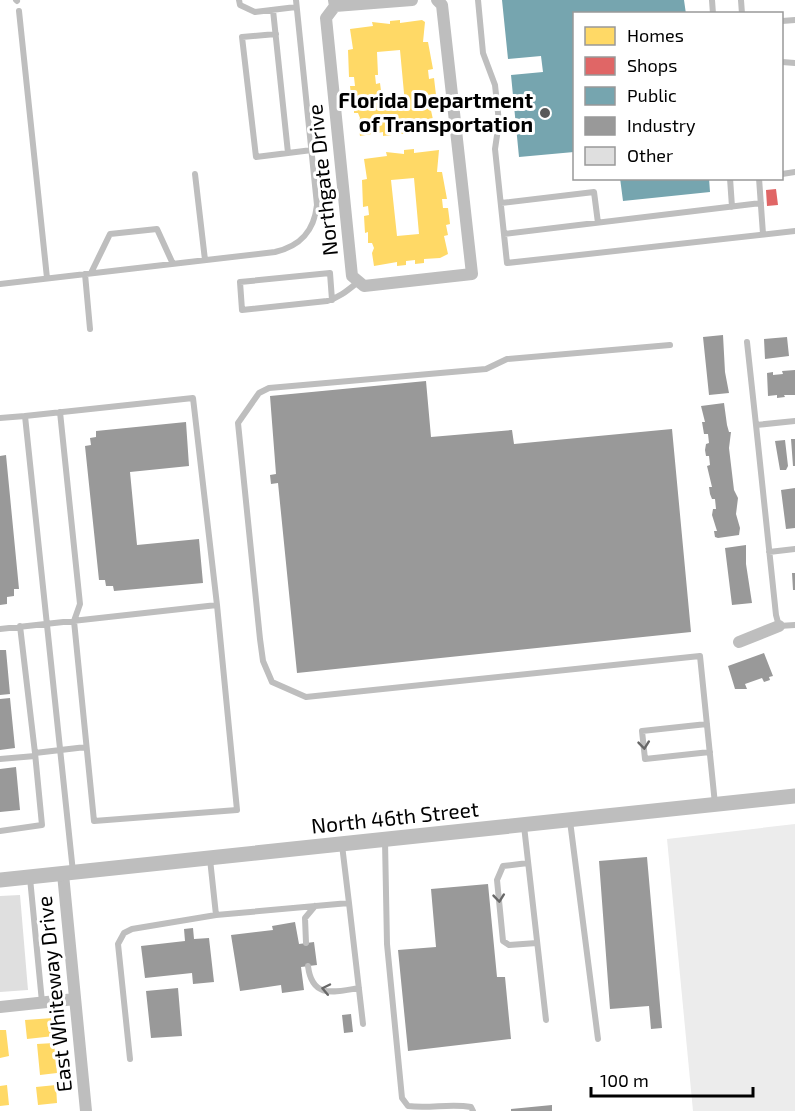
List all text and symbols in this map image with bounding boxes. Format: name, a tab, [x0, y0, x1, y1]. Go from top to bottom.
legend	[573, 12, 783, 180]
text: Homes	[627, 24, 684, 46]
text: Shops	[627, 54, 677, 76]
text: Public	[627, 84, 677, 106]
place label: Florida Department of Transportation	[338, 87, 533, 136]
street label: Northgate Drive	[301, 103, 342, 257]
marker: Florida Department of Transportation	[538, 106, 552, 120]
text: Industry	[627, 114, 696, 136]
text: Other	[627, 144, 673, 166]
one-way arrow	[637, 741, 650, 750]
street label: North 46th Street	[310, 795, 480, 838]
one-way arrow	[492, 894, 505, 903]
street label: East Whiteway Drive	[31, 895, 76, 1093]
one-way arrow	[321, 983, 331, 996]
scale bar	[591, 1060, 753, 1098]
text: 100 m	[600, 1069, 649, 1091]

